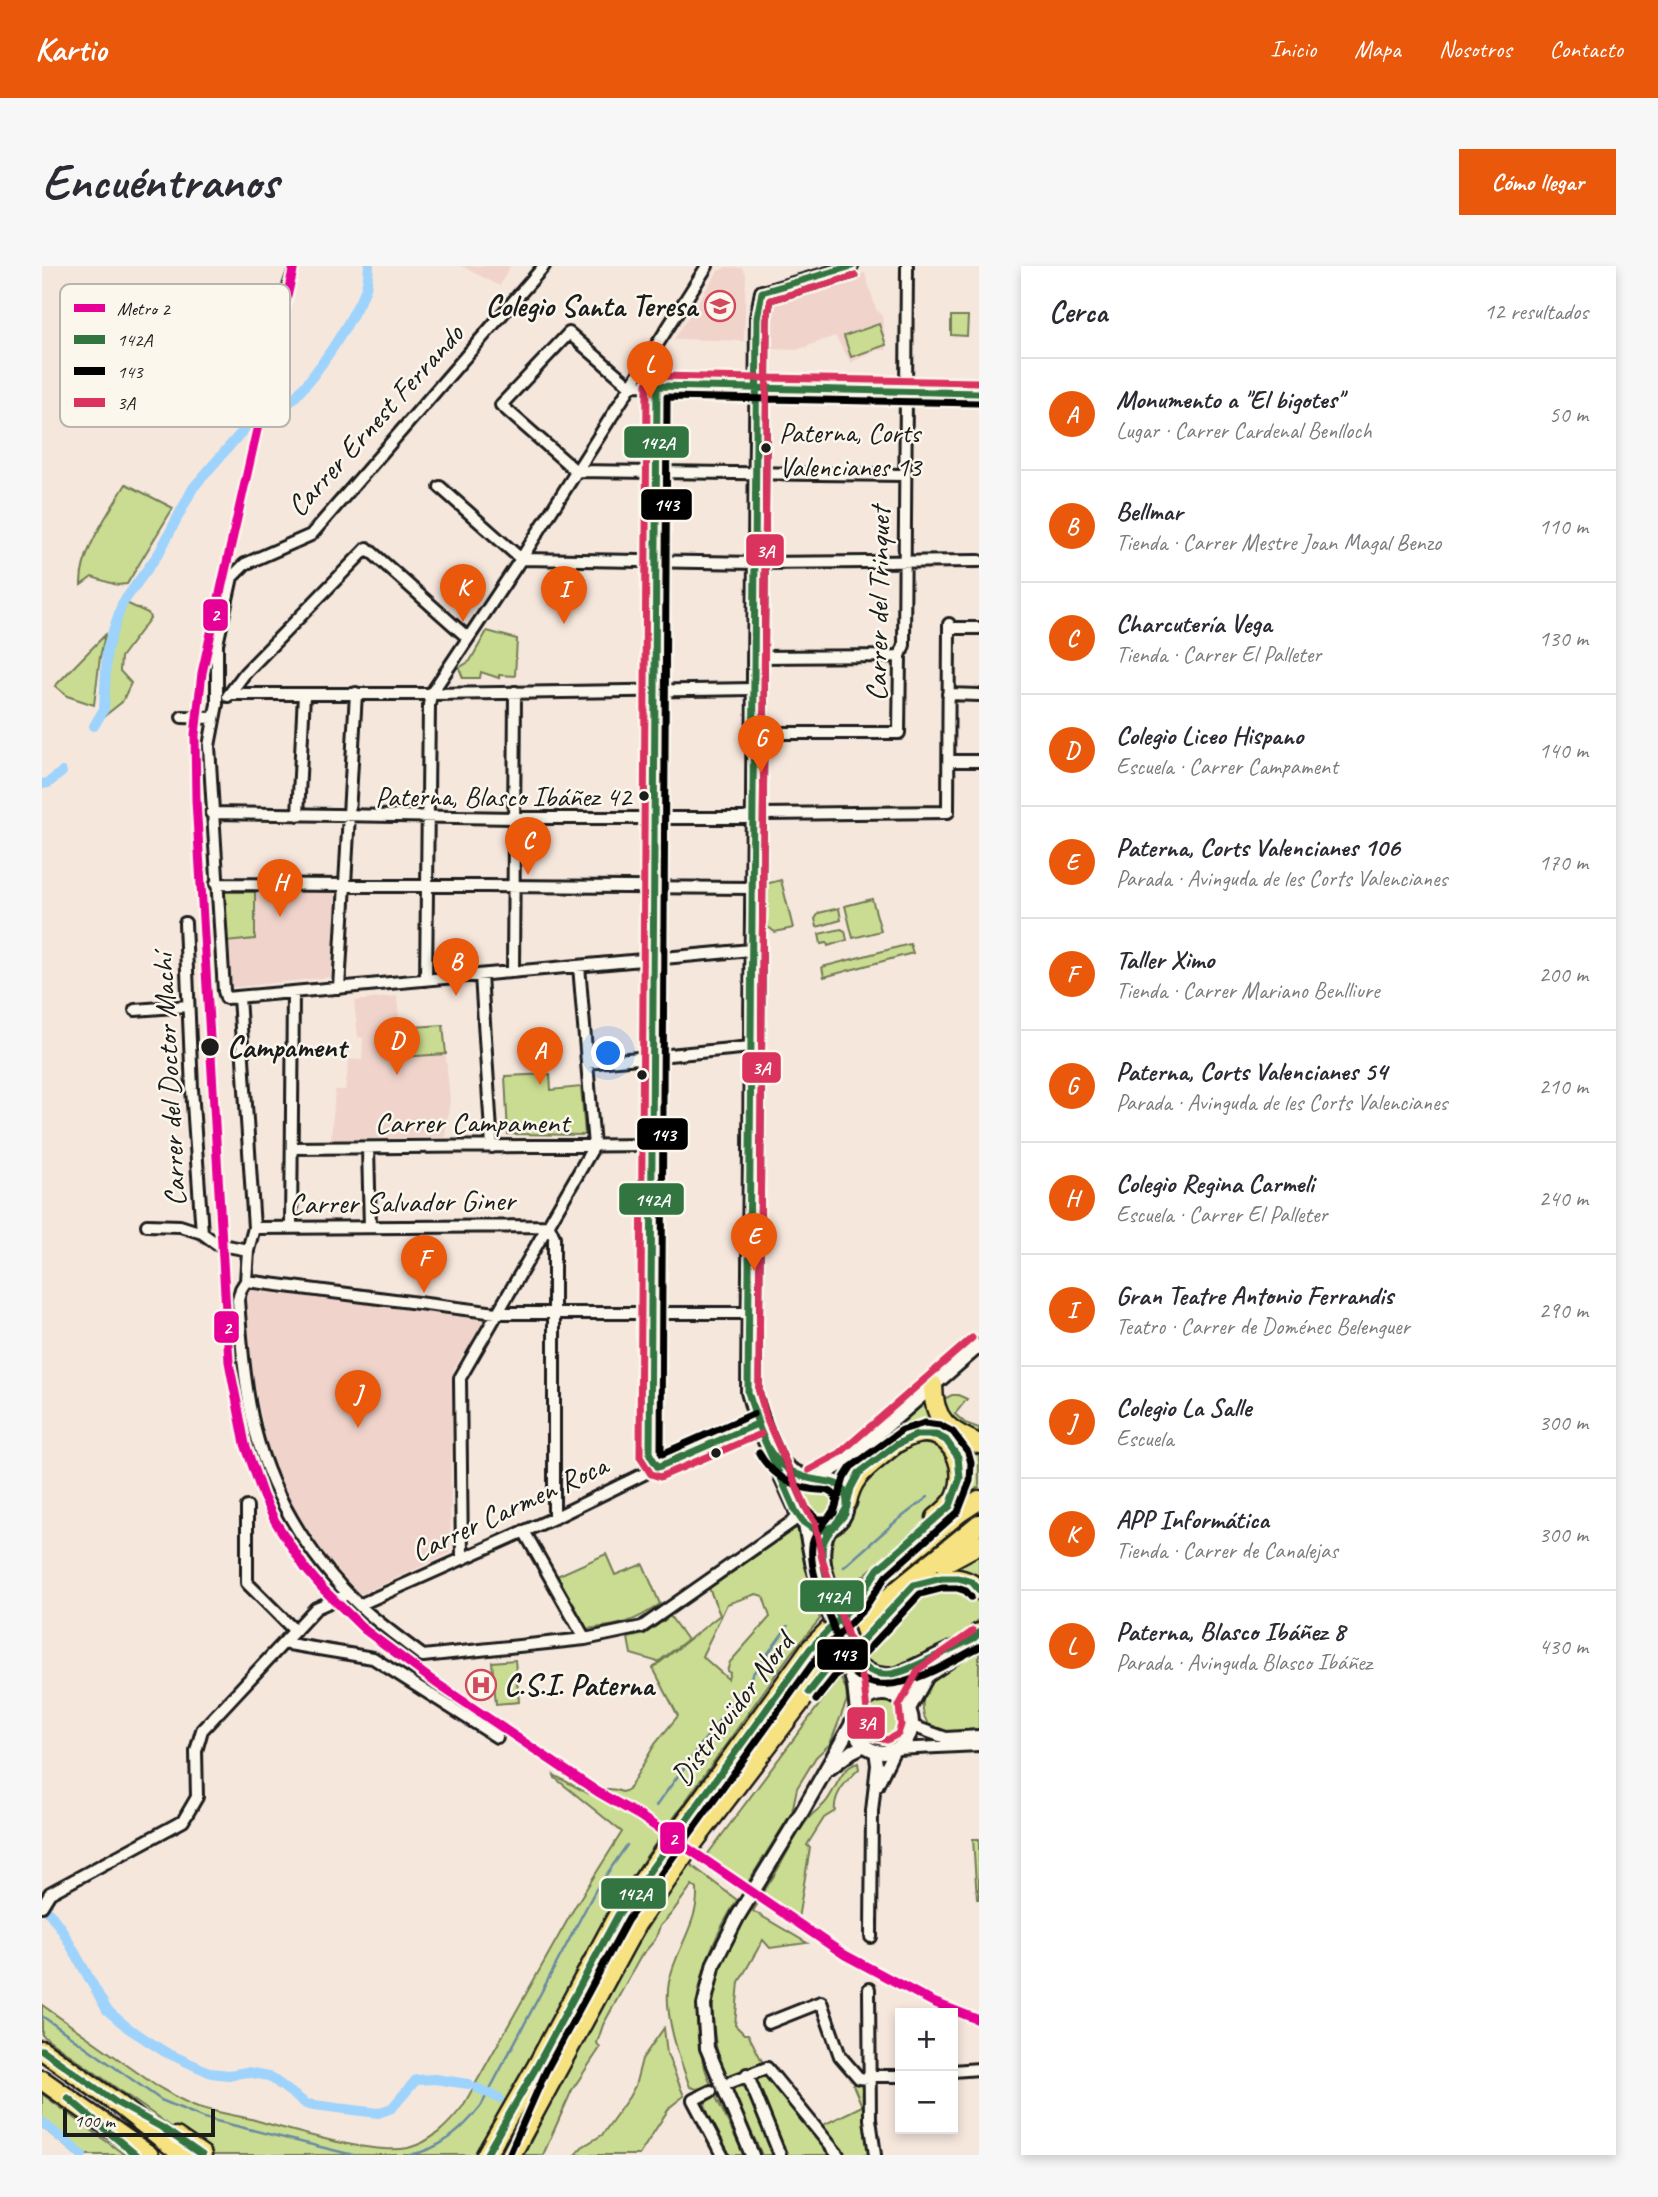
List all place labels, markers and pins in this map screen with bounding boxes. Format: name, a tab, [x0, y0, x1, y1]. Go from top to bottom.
place label: Colegio Santa Teresa	[486, 287, 699, 325]
school or university icon: Colegio Santa Teresa	[703, 289, 737, 323]
pin: L	[627, 341, 673, 399]
place label: Paterna, Corts Valencianes 13	[779, 415, 924, 484]
marker: Paterna, Corts Valencianes 13	[759, 441, 773, 455]
pin: K	[440, 564, 486, 622]
pin: I	[541, 566, 587, 624]
pin: G	[738, 715, 784, 773]
place label: Paterna, Blasco Ibáñez 42	[375, 779, 633, 814]
marker: Paterna, Blasco Ibáñez 42	[637, 789, 651, 803]
pin: C	[505, 817, 551, 875]
pin: H	[257, 859, 303, 917]
pin: B	[433, 938, 479, 996]
pin: D	[374, 1017, 420, 1075]
pin: A	[517, 1027, 563, 1085]
place label: Campament	[227, 1028, 349, 1066]
marker: Campament	[199, 1036, 221, 1058]
unlabelled marker	[635, 1068, 649, 1082]
pin: E	[731, 1213, 777, 1271]
pin: F	[401, 1235, 447, 1293]
pin: J	[335, 1370, 381, 1428]
unlabelled marker	[709, 1446, 723, 1460]
place label: C.S.I. Paterna	[504, 1666, 656, 1704]
hospital icon: C.S.I. Paterna	[464, 1668, 498, 1702]

